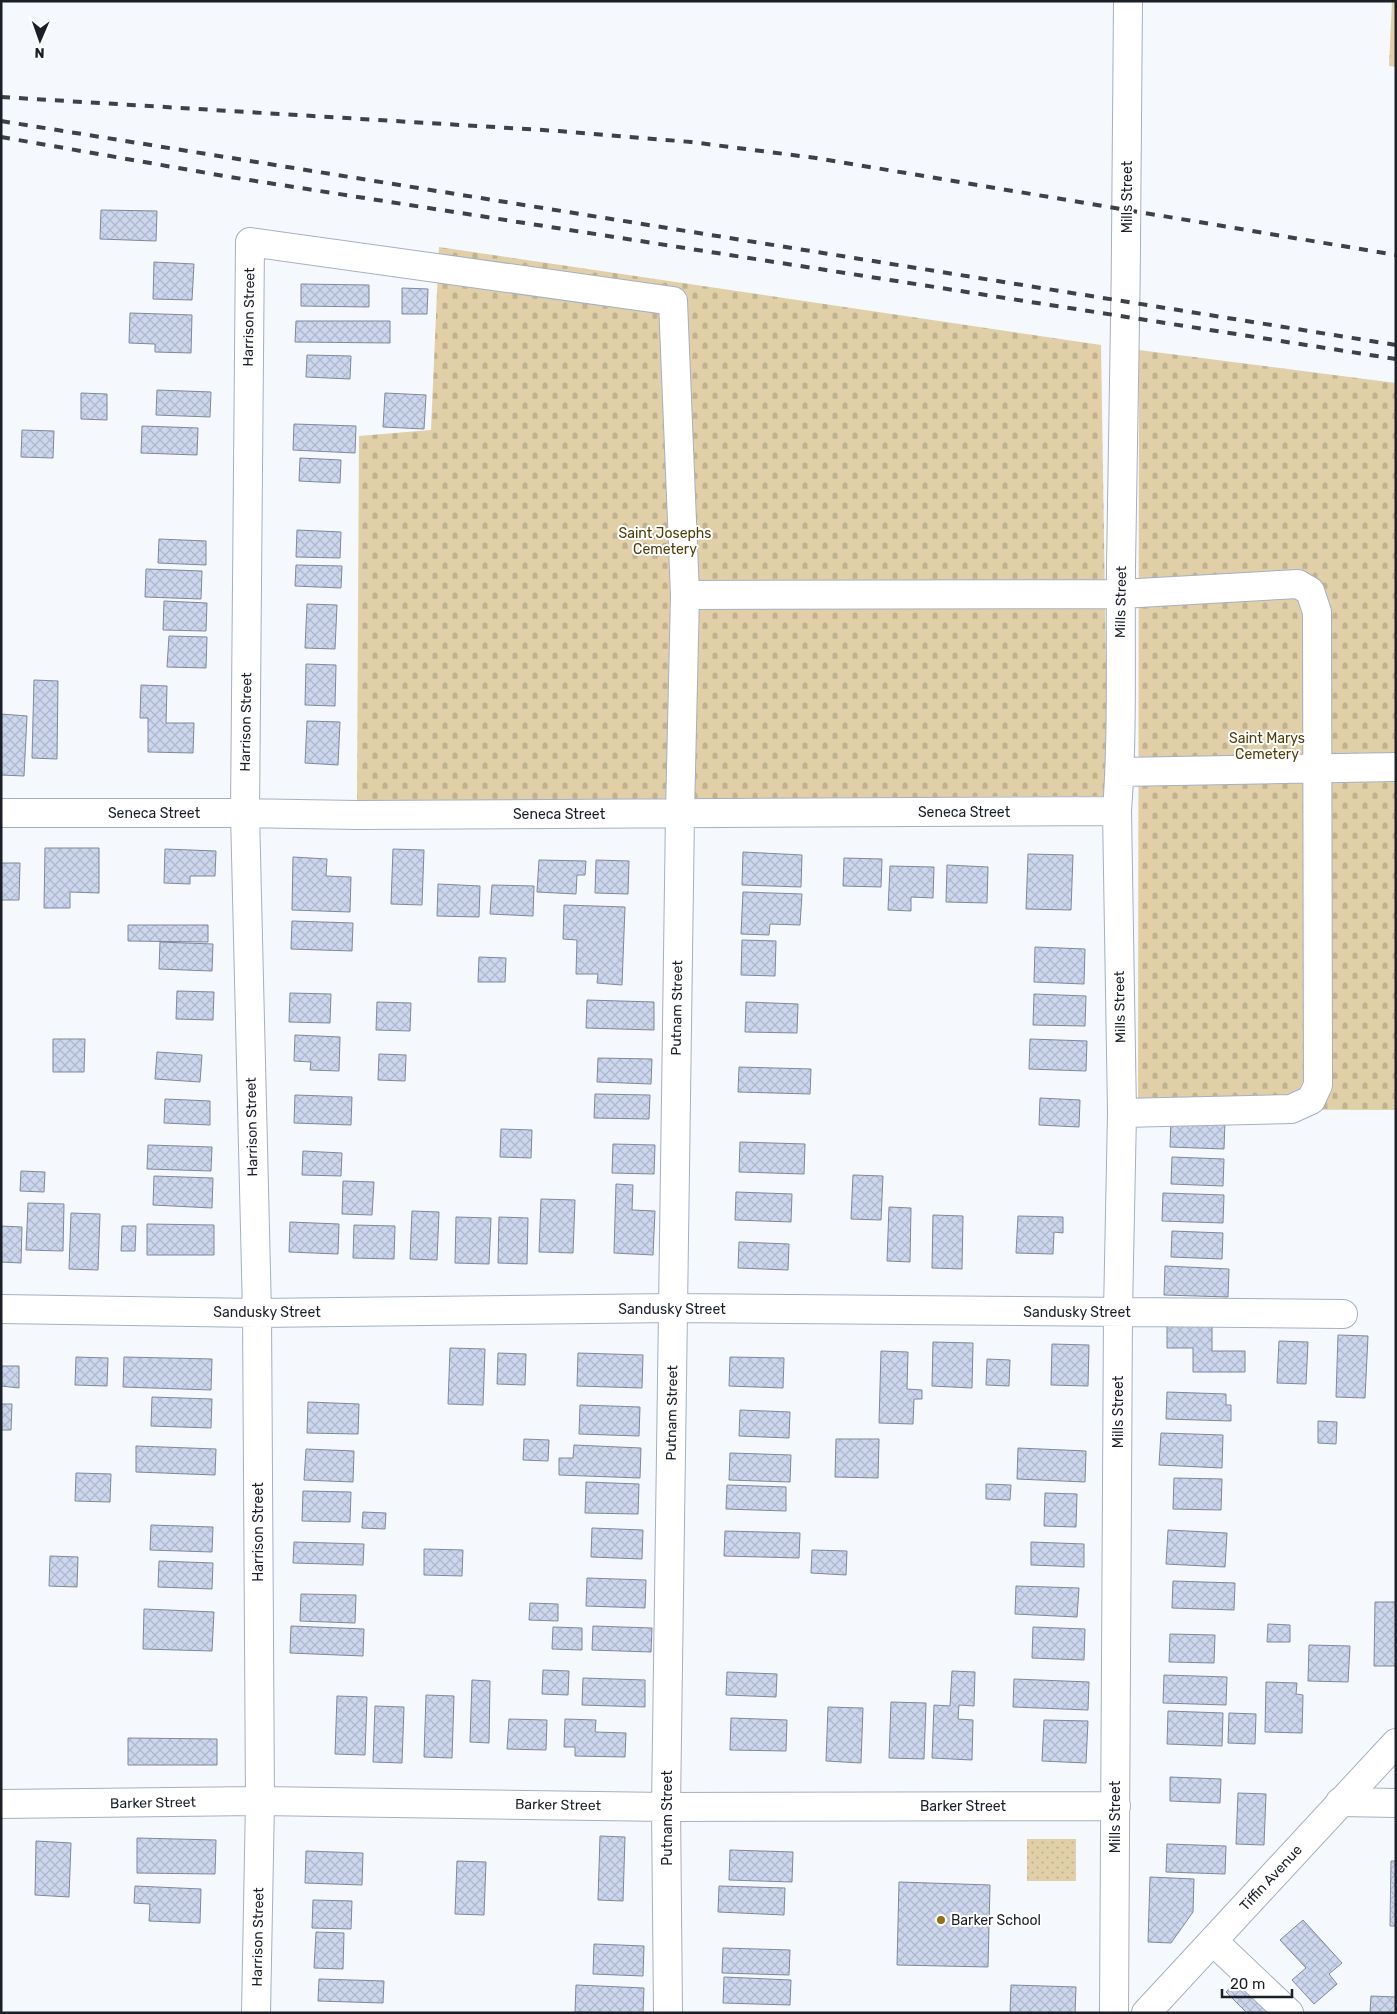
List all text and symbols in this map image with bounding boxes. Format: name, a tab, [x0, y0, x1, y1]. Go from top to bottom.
north arrow	[15, 15, 65, 65]
text: N	[34, 44, 45, 61]
street label: Mills Street	[1119, 160, 1136, 233]
street label: Harrison Street	[240, 267, 258, 367]
park label: Saint Josephs Cemetery	[618, 525, 712, 558]
street label: Mills Street	[1112, 565, 1130, 638]
street label: Harrison Street	[237, 672, 255, 772]
park label: Saint Marys Cemetery	[1229, 730, 1305, 763]
street label: Seneca Street	[918, 804, 1011, 821]
street label: Seneca Street	[108, 805, 201, 822]
street label: Seneca Street	[513, 806, 606, 823]
street label: Putnam Street	[668, 960, 686, 1056]
street label: Mills Street	[1111, 970, 1129, 1043]
street label: Harrison Street	[243, 1077, 261, 1177]
street label: Sandusky Street	[618, 1301, 726, 1318]
street label: Sandusky Street	[213, 1304, 321, 1321]
street label: Sandusky Street	[1023, 1304, 1131, 1321]
street label: Putnam Street	[663, 1365, 681, 1461]
street label: Mills Street	[1110, 1375, 1127, 1448]
street label: Harrison Street	[250, 1482, 267, 1582]
street label: Putnam Street	[659, 1770, 676, 1866]
street label: Mills Street	[1107, 1780, 1124, 1853]
street label: Barker Street	[110, 1794, 197, 1812]
street label: Barker Street	[515, 1796, 602, 1814]
street label: Barker Street	[920, 1798, 1007, 1815]
street label: Tiffin Avenue	[1236, 1841, 1306, 1915]
street label: Harrison Street	[249, 1887, 267, 1987]
place label: Barker School	[951, 1912, 1041, 1929]
marker: Barker School	[935, 1914, 947, 1926]
scale bar	[1222, 1966, 1292, 1998]
text: 20 m	[1230, 1975, 1265, 1993]

